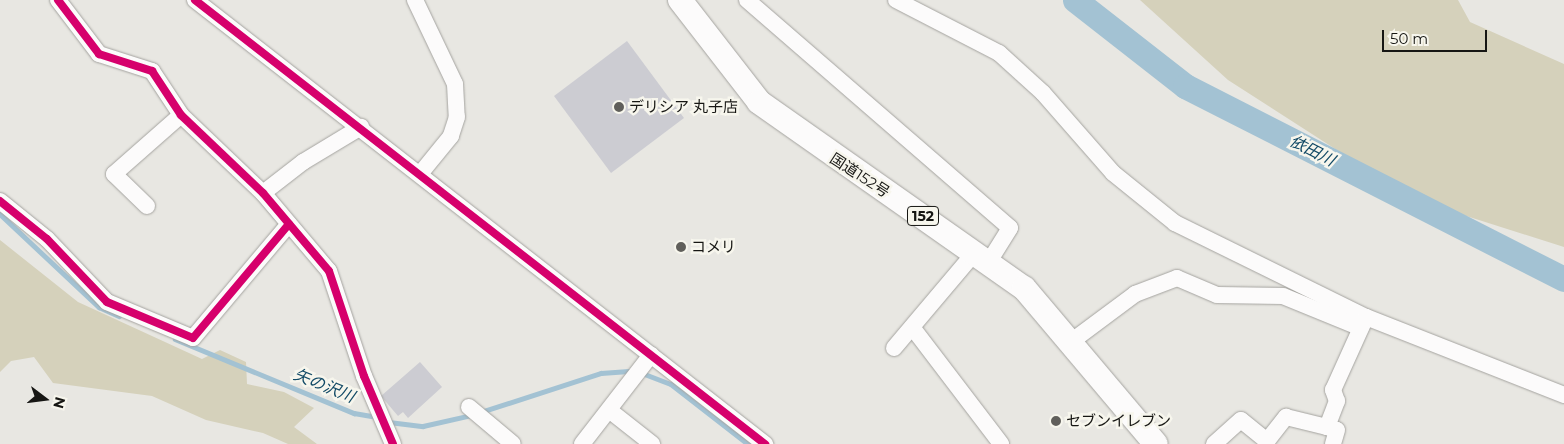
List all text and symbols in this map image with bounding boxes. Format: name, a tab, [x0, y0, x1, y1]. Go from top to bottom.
scale bar	[1384, 20, 1489, 52]
text: 50 m	[1390, 29, 1428, 48]
place label: デリシア 丸子店	[629, 98, 738, 116]
marker: デリシア 丸子店	[613, 101, 625, 113]
water label: 依田川	[1286, 132, 1338, 170]
street label: 国道152号	[827, 149, 893, 201]
road number: 152	[907, 205, 939, 228]
place label: コメリ	[691, 238, 736, 256]
marker: コメリ	[675, 241, 687, 253]
water label: 矢の沢川	[291, 365, 357, 407]
north arrow	[20, 374, 70, 424]
text: N	[49, 395, 70, 411]
place label: セブンイレブン	[1066, 412, 1171, 430]
marker: セブンイレブン	[1050, 415, 1062, 427]

